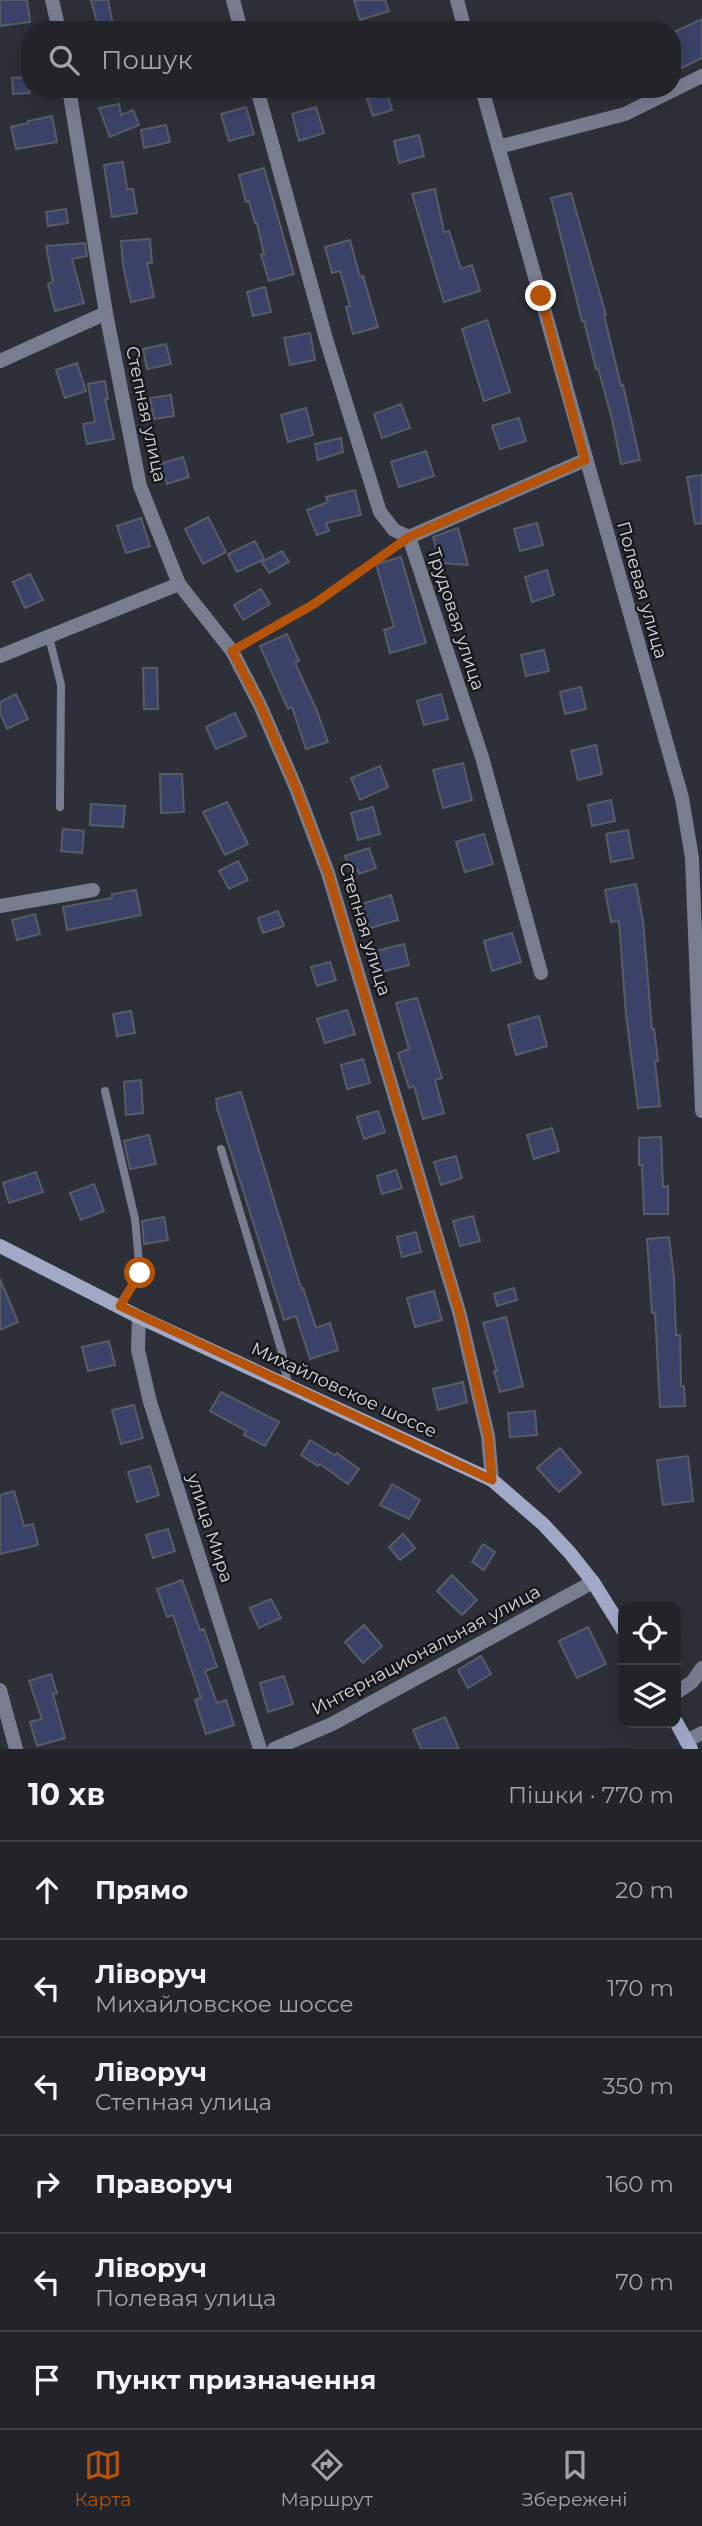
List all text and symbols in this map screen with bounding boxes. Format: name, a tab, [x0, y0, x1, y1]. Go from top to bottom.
search box	[21, 21, 681, 98]
icon: search	[45, 41, 83, 79]
text: Пошук	[101, 44, 193, 76]
route end	[525, 280, 556, 311]
street label: Степная улица	[121, 344, 171, 484]
street label: Полевая улица	[612, 519, 672, 661]
street label: Трудовая улица	[423, 545, 489, 693]
street label: Степная улица	[334, 860, 396, 998]
route start	[124, 1257, 155, 1288]
street label: Михайловское шоссе	[248, 1337, 440, 1443]
street label: улица Мира	[182, 1470, 238, 1585]
street label: Интернациональная улица	[308, 1580, 544, 1720]
map controls	[618, 1602, 681, 1728]
button: locate	[618, 1602, 681, 1665]
button: layers	[618, 1665, 681, 1728]
text: 10 хв	[28, 1776, 105, 1813]
text: Пішки · 770 m	[508, 1781, 674, 1809]
icon: ahead	[28, 1871, 66, 1909]
text: Прямо	[95, 1874, 188, 1906]
text: 20 m	[615, 1876, 674, 1904]
text: Ліворуч	[95, 1958, 207, 1990]
icon: left	[28, 1969, 66, 2007]
text: 170 m	[607, 1974, 674, 2002]
text: Михайловское шоссе	[95, 1990, 354, 2018]
text: Ліворуч	[95, 2056, 207, 2088]
icon: left	[28, 2067, 66, 2105]
text: 350 m	[603, 2072, 674, 2100]
text: Степная улица	[95, 2088, 272, 2116]
icon: right	[28, 2165, 66, 2203]
text: Праворуч	[95, 2168, 233, 2200]
text: 160 m	[606, 2170, 674, 2198]
text: Ліворуч	[95, 2252, 207, 2284]
icon: left	[28, 2263, 66, 2301]
text: 70 m	[615, 2268, 674, 2296]
text: Полевая улица	[95, 2284, 276, 2312]
icon: arrive	[28, 2361, 66, 2399]
text: Пункт призначення	[95, 2364, 376, 2396]
tab: Карта	[75, 2446, 131, 2511]
tab: Маршрут	[280, 2446, 373, 2511]
tab: Збережені	[522, 2446, 627, 2511]

